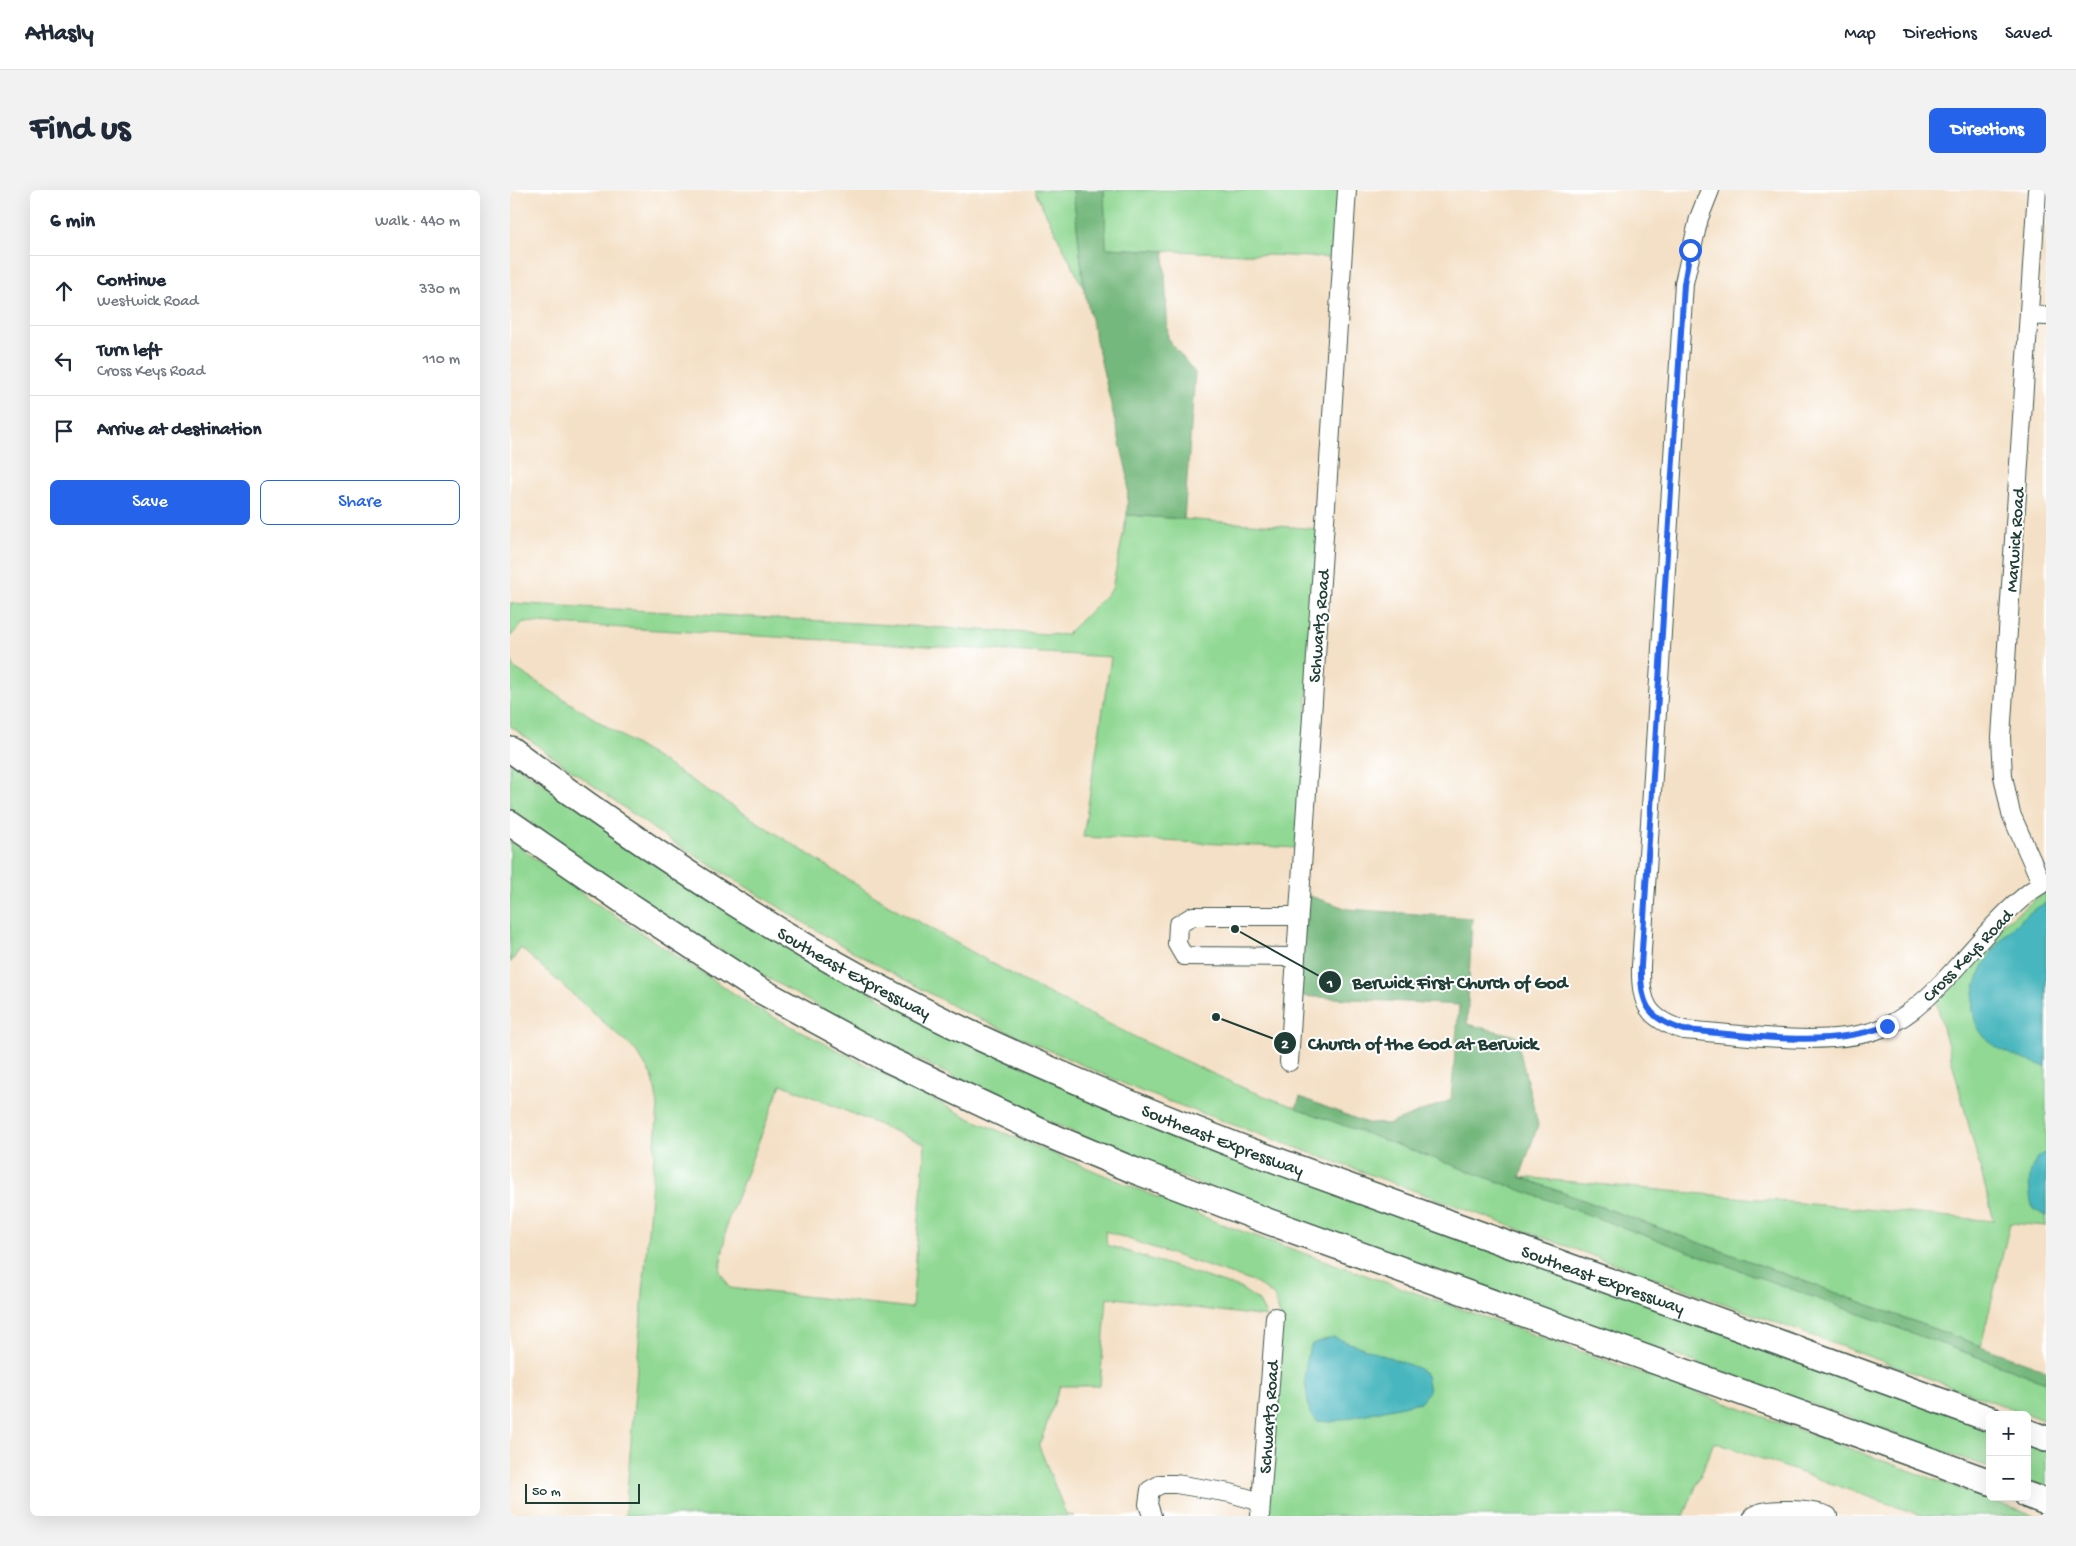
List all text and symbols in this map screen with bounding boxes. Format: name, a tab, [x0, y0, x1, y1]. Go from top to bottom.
text: Atlasly	[25, 20, 94, 49]
text: Map	[1844, 24, 1876, 45]
text: Directions	[1904, 24, 1977, 45]
text: Saved	[2005, 24, 2051, 45]
button: Directions	[1929, 108, 2046, 153]
text: Find us	[30, 110, 130, 151]
text: 6 min	[50, 210, 95, 235]
text: Walk · 440 m	[375, 213, 460, 232]
route start	[1679, 239, 1702, 262]
text: Continue	[97, 270, 166, 293]
icon: ahead	[50, 277, 78, 305]
text: 330 m	[419, 281, 460, 300]
text: Westwick Road	[97, 293, 198, 312]
text: Turn left	[97, 340, 161, 363]
icon: left	[50, 347, 78, 375]
text: 110 m	[423, 351, 460, 370]
text: Cross Keys Road	[97, 363, 205, 382]
icon: arrive	[50, 417, 78, 445]
text: Arrive at destination	[97, 419, 261, 442]
button: Save	[50, 480, 250, 525]
button: Share	[260, 480, 460, 525]
street label: Marwick Road	[2002, 486, 2031, 593]
street label: Schwartz Road	[1305, 567, 1336, 684]
street label: Cross Keys Road	[1919, 905, 2019, 1008]
street label: Southeast Expressway	[773, 924, 934, 1025]
callout: Berwick First Church of God	[1318, 965, 1577, 999]
text: Berwick First Church of God	[1352, 973, 1569, 996]
text: 1	[1326, 975, 1333, 993]
route end	[1876, 1015, 1899, 1038]
callout: Church of the God at Berwick	[1273, 1026, 1548, 1060]
text: Church of the God at Berwick	[1307, 1034, 1541, 1057]
text: 2	[1281, 1036, 1289, 1054]
street label: Southeast Expressway	[1138, 1101, 1306, 1182]
street label: Southeast Expressway	[1518, 1242, 1687, 1320]
street label: Schwartz Road	[1256, 1358, 1285, 1474]
map controls	[1986, 1411, 2031, 1501]
button: +	[1986, 1411, 2031, 1456]
button: −	[1986, 1456, 2031, 1501]
scale bar	[525, 1481, 640, 1504]
text: 50 m	[532, 1484, 561, 1501]

